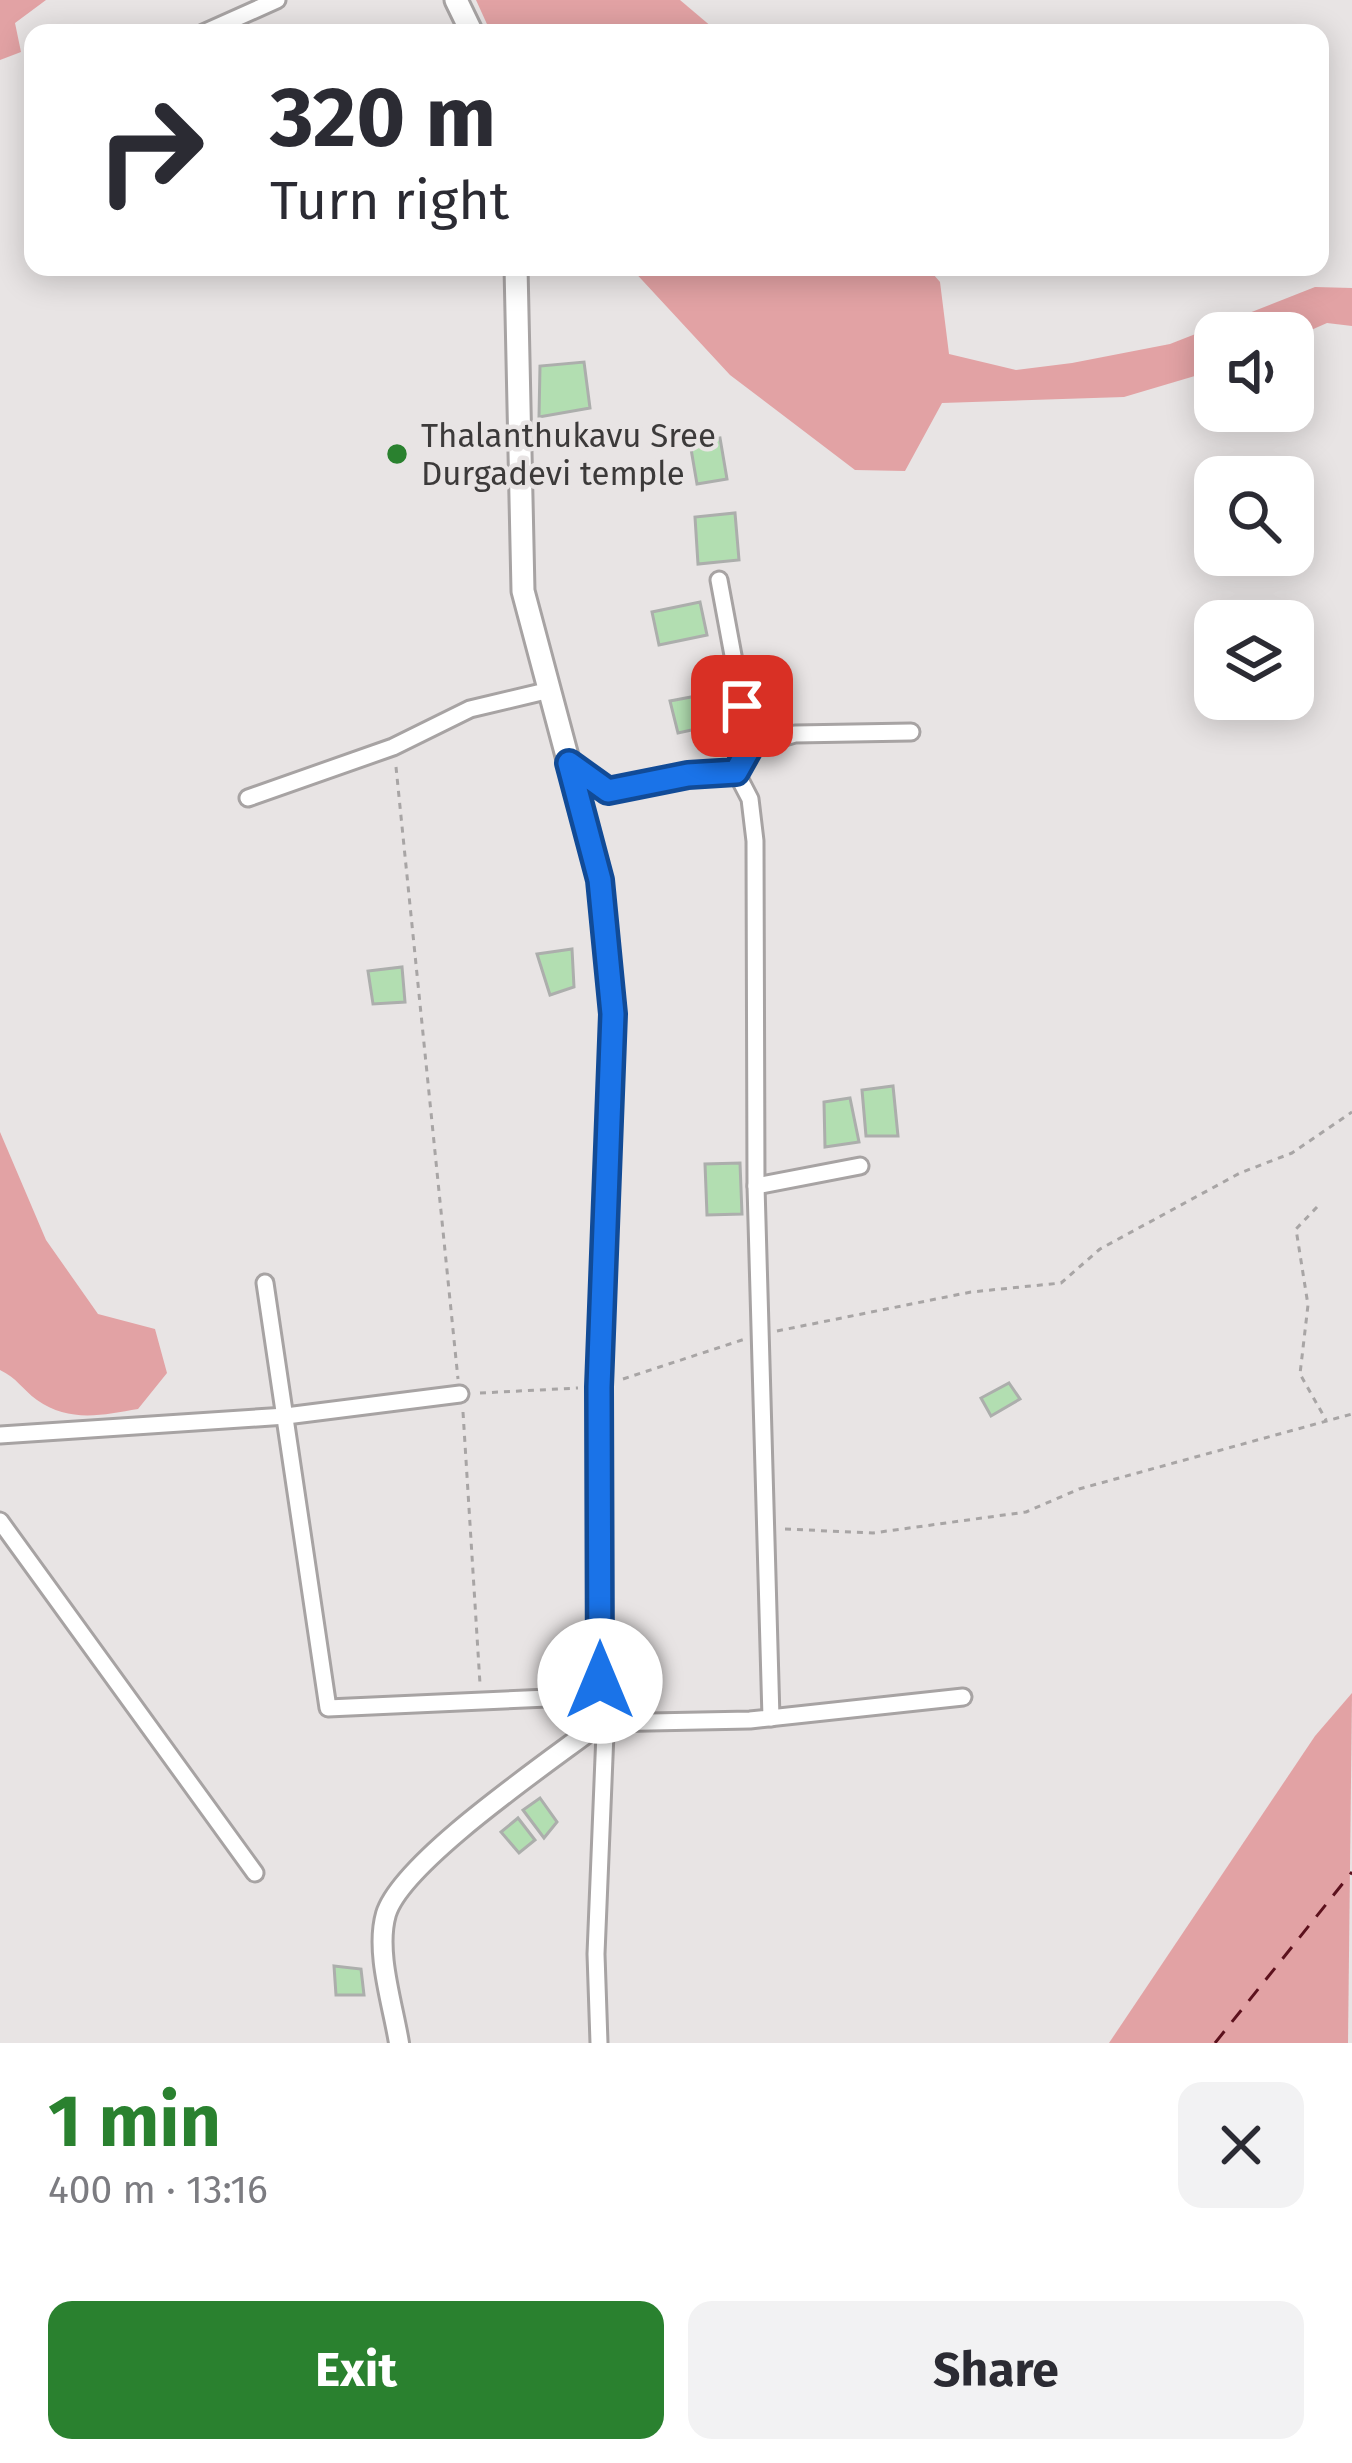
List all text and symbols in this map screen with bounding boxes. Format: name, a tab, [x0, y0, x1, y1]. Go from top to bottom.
text: 320 m	[270, 67, 496, 168]
icon: right	[72, 72, 228, 228]
text: Turn right	[270, 169, 509, 233]
map controls	[1194, 312, 1314, 720]
button: sound	[1194, 312, 1314, 432]
place label: Thalanthukavu Sree Durgadevi temple	[421, 416, 716, 494]
marker: Thalanthukavu Sree Durgadevi temple	[384, 441, 410, 467]
button: search	[1194, 456, 1314, 576]
button: layers	[1194, 600, 1314, 720]
pin	[691, 655, 793, 757]
icon: arrive	[709, 673, 775, 739]
position arrow	[537, 1618, 663, 1744]
text: 1 min	[48, 2079, 221, 2165]
button: close	[1178, 2082, 1304, 2208]
text: 400 m · 13:16	[48, 2167, 268, 2213]
button: Exit	[48, 2301, 664, 2439]
button: Share	[688, 2301, 1304, 2439]

